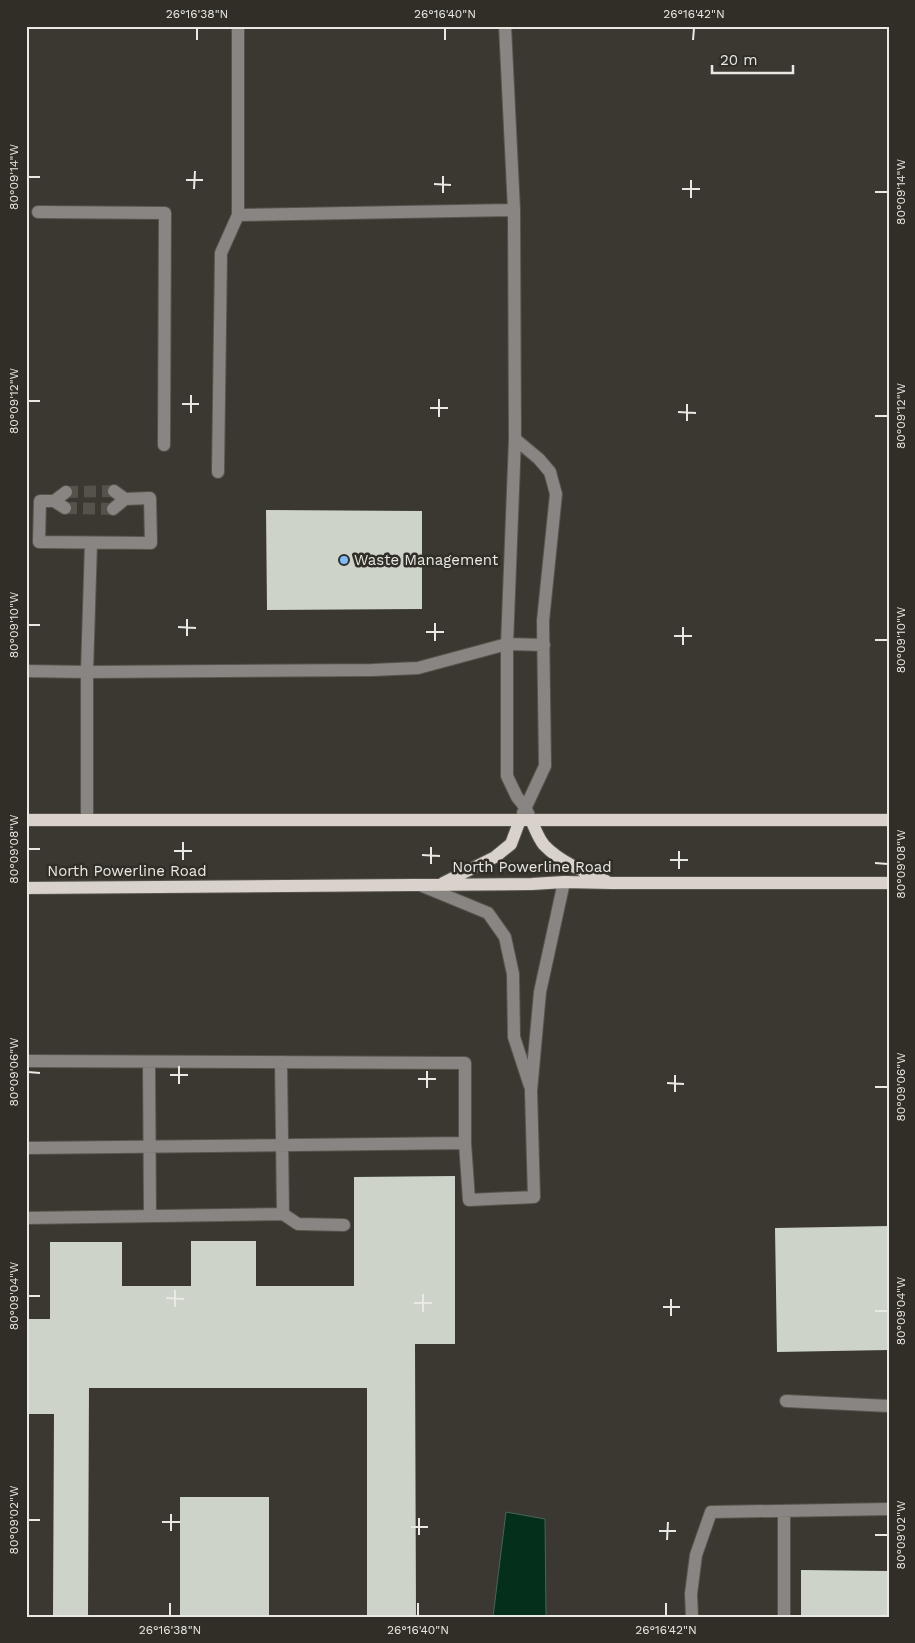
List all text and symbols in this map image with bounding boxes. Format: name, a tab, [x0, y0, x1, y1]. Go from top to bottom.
text: 26°16'38"N	[166, 7, 228, 21]
text: 26°16'40"N	[414, 7, 476, 21]
text: 26°16'42"N	[663, 7, 725, 21]
scale bar	[712, 42, 794, 74]
text: 20 m	[720, 51, 758, 69]
text: 80°09'14"W	[7, 144, 21, 210]
text: 80°09'14"W	[894, 159, 908, 225]
text: 80°09'12"W	[7, 367, 21, 434]
text: 80°09'12"W	[894, 382, 908, 449]
place label: Waste Management	[354, 551, 499, 569]
marker: Waste Management	[338, 554, 350, 566]
text: 80°09'10"W	[7, 591, 21, 658]
text: 80°09'10"W	[894, 606, 908, 673]
text: 80°09'08"W	[7, 814, 21, 884]
text: 80°09'08"W	[894, 829, 908, 899]
street label: North Powerline Road	[452, 858, 612, 876]
street label: North Powerline Road	[47, 862, 207, 880]
text: 80°09'06"W	[7, 1037, 21, 1107]
text: 80°09'06"W	[894, 1052, 908, 1122]
text: 80°09'04"W	[7, 1261, 21, 1330]
text: 80°09'04"W	[894, 1276, 908, 1345]
text: 80°09'02"W	[7, 1485, 21, 1554]
text: 80°09'02"W	[894, 1500, 908, 1569]
text: 26°16'38"N	[139, 1623, 201, 1637]
text: 26°16'40"N	[387, 1623, 449, 1637]
text: 26°16'42"N	[635, 1623, 697, 1637]

